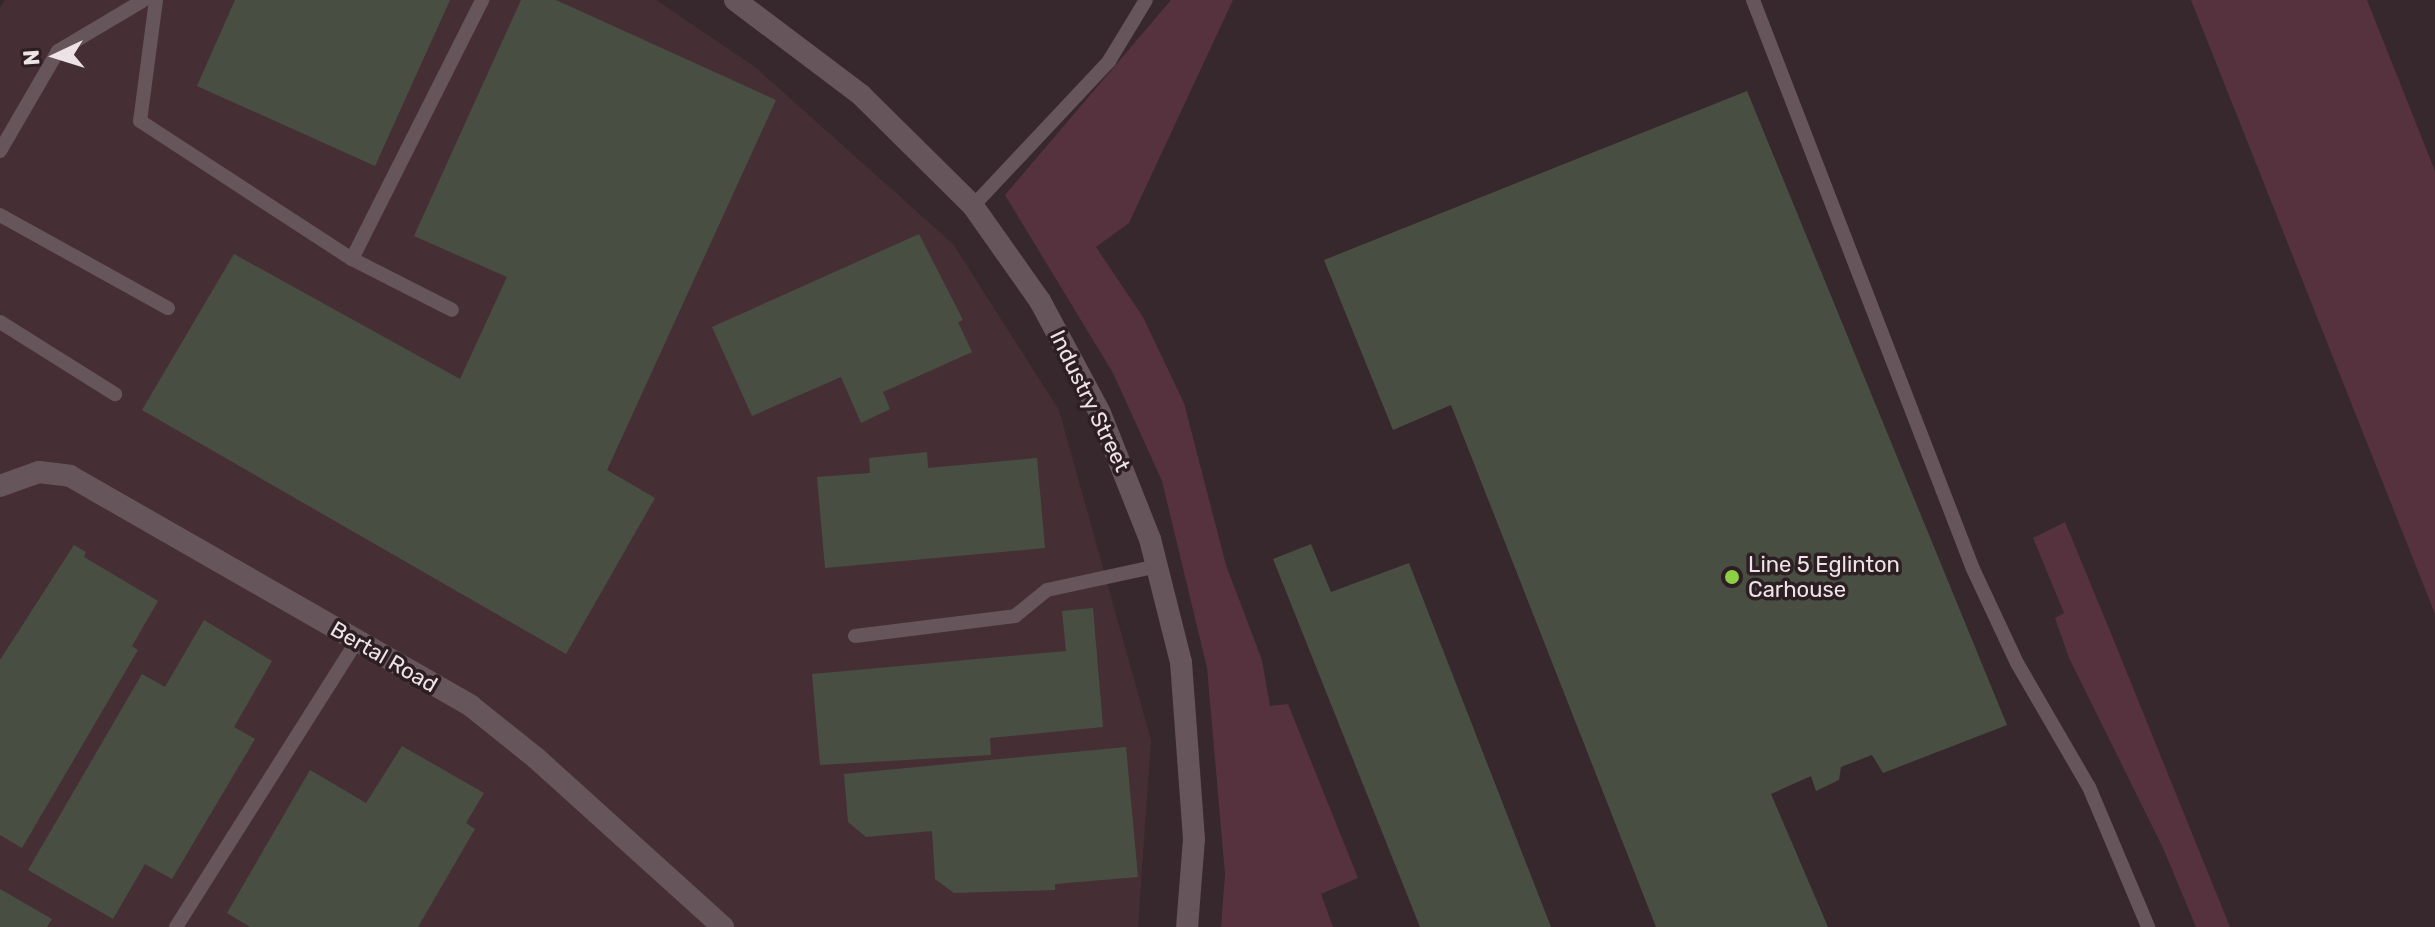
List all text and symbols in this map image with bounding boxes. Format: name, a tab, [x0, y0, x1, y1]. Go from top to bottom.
north arrow	[16, 16, 96, 96]
text: N	[18, 49, 46, 67]
street label: Industry Street	[1044, 326, 1136, 476]
place label: Line 5 Eglinton Carhouse	[1748, 551, 1900, 602]
marker: Line 5 Eglinton Carhouse	[1723, 568, 1741, 586]
street label: Bertal Road	[326, 616, 442, 698]

